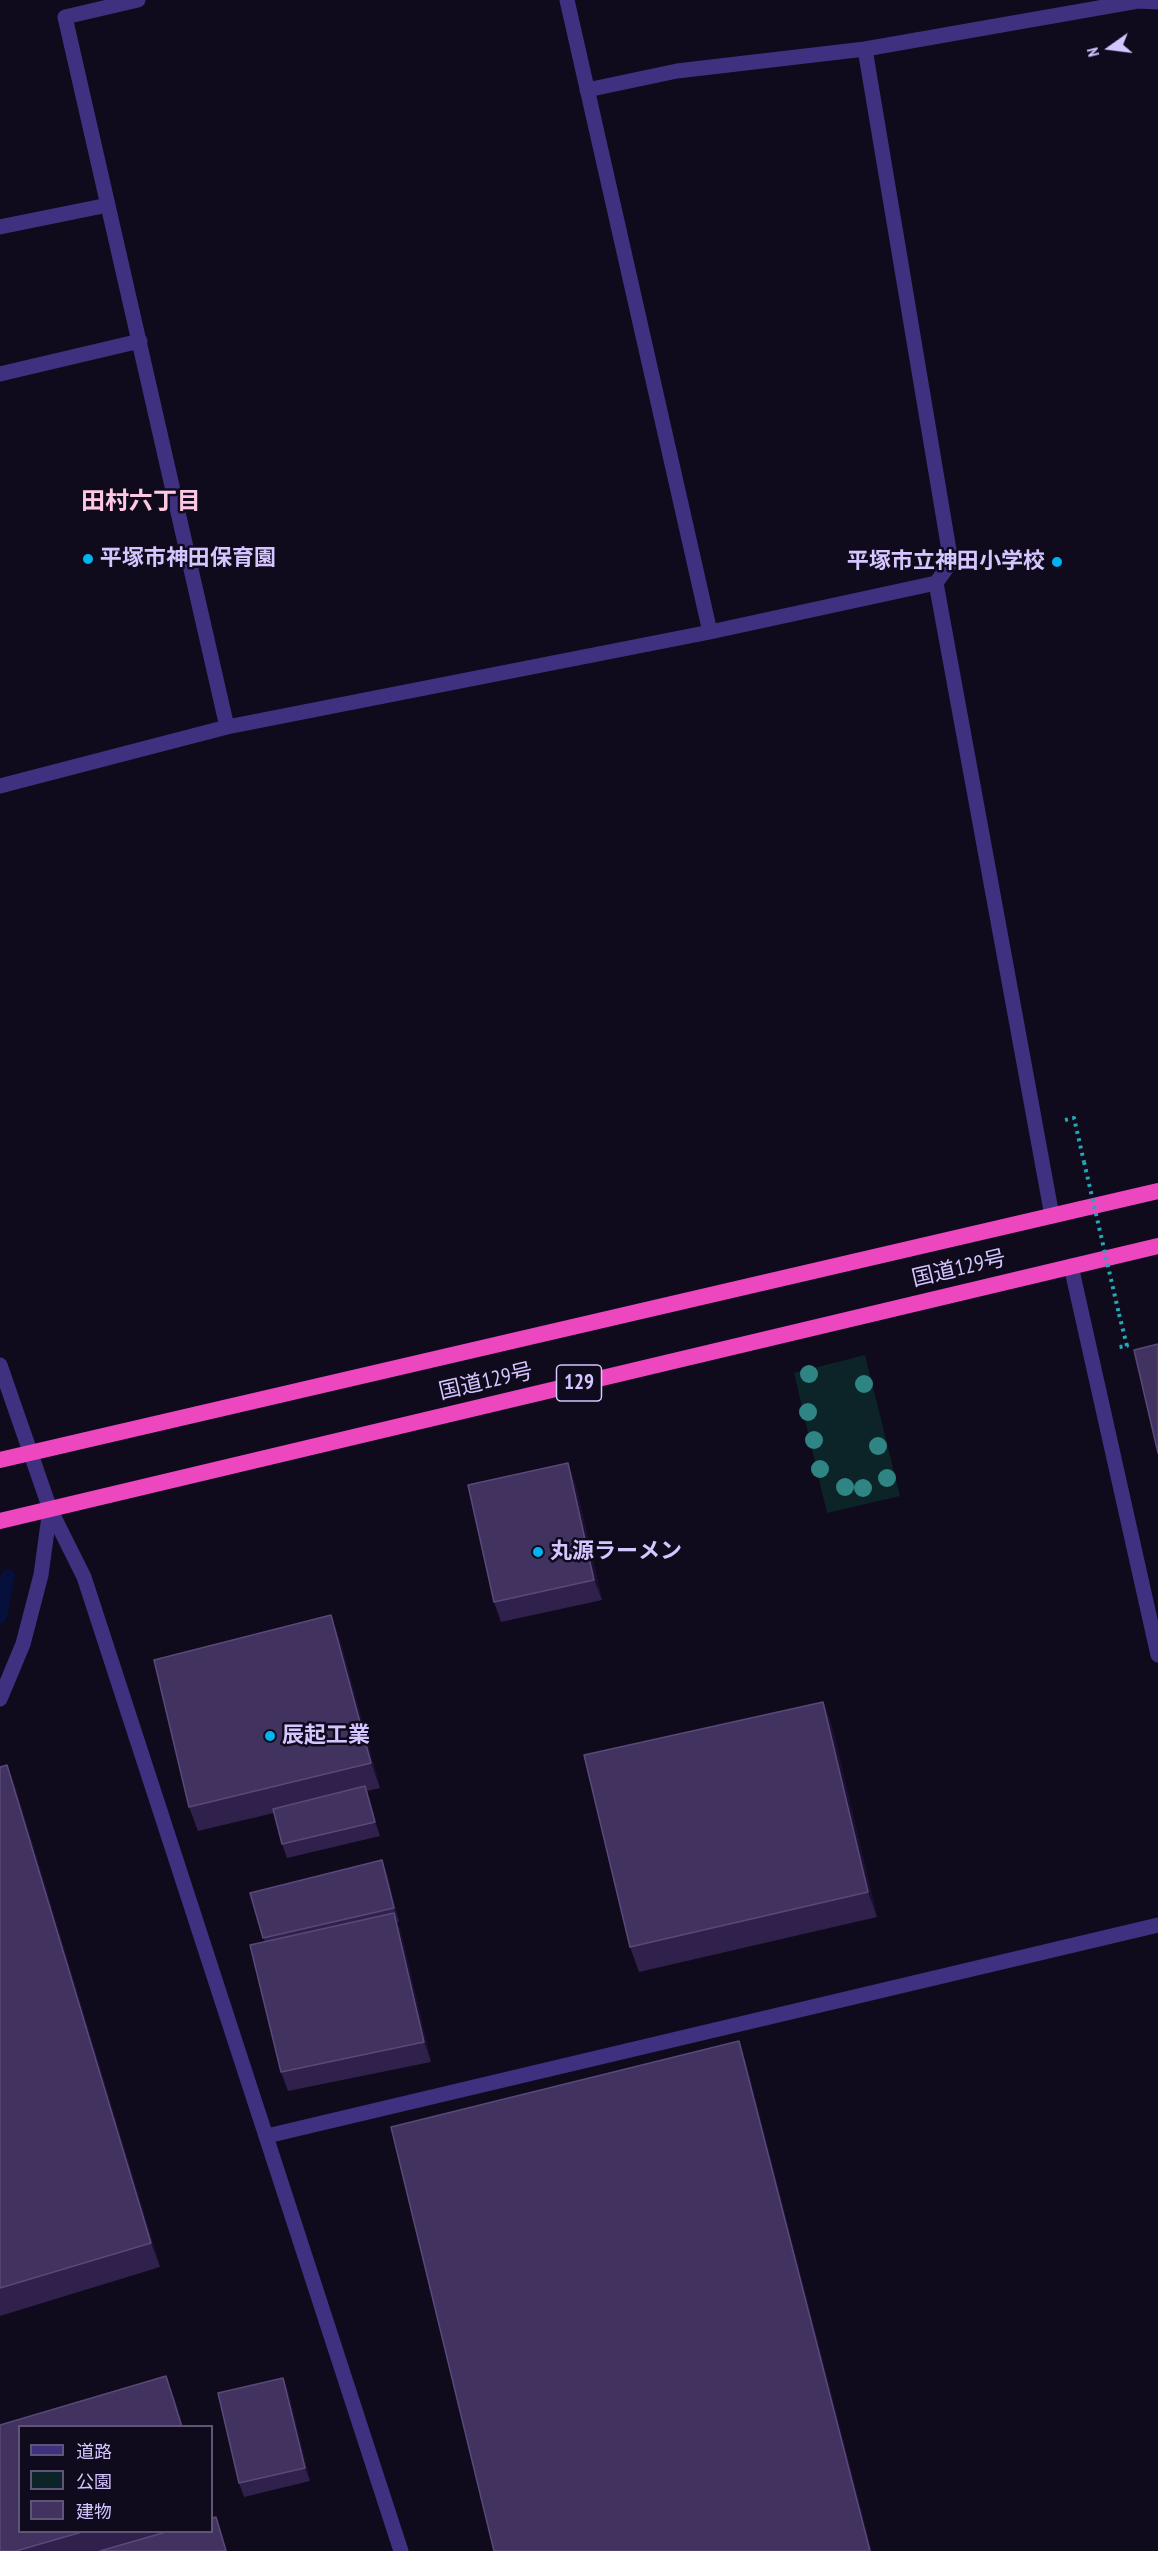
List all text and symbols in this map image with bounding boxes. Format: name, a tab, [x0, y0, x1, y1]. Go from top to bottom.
north arrow	[1080, 18, 1140, 78]
text: N	[1082, 46, 1103, 59]
district label: 田村六丁目	[81, 488, 201, 516]
place label: 平塚市神田保育園	[100, 546, 276, 572]
place label: 平塚市立神田小学校	[847, 549, 1045, 575]
marker: 平塚市神田保育園	[81, 552, 95, 566]
marker: 平塚市立神田小学校	[1050, 555, 1064, 569]
street label: 国道129号	[909, 1245, 1009, 1293]
street label: 国道129号	[436, 1358, 536, 1406]
road number: 129	[556, 1365, 602, 1401]
place label: 丸源ラーメン	[550, 1539, 682, 1565]
marker: 丸源ラーメン	[531, 1545, 545, 1559]
place label: 辰起工業	[282, 1723, 370, 1749]
marker: 辰起工業	[263, 1729, 277, 1743]
legend	[18, 2425, 213, 2533]
text: 道路	[76, 2440, 112, 2463]
text: 公園	[76, 2470, 112, 2493]
text: 建物	[76, 2500, 112, 2523]

